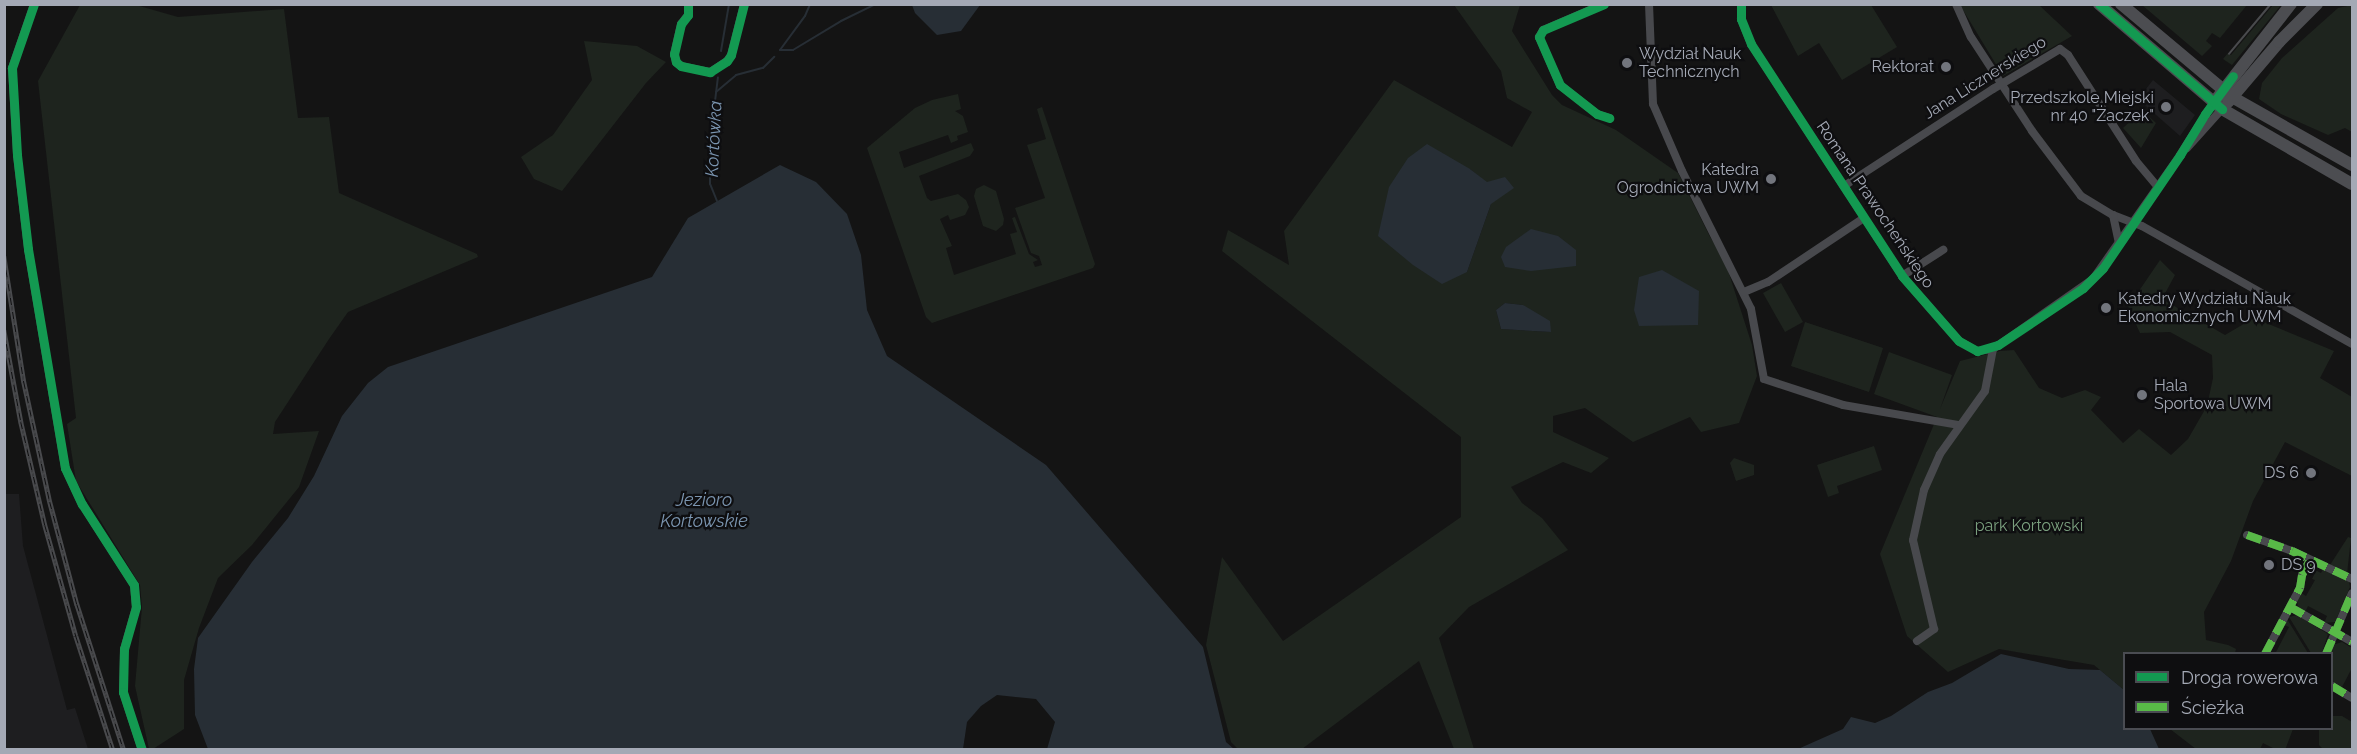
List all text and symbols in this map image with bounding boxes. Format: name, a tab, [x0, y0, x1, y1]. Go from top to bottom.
street label: Jana Licznerskiego	[1920, 33, 2050, 123]
place label: Wydział Nauk Technicznych	[1639, 44, 1742, 82]
marker: Wydział Nauk Technicznych	[1620, 56, 1634, 70]
place label: Rektorat	[1872, 57, 1934, 77]
marker: Rektorat	[1939, 60, 1953, 74]
place label: Przedszkole Miejski nr 40 "Żaczek"	[2010, 88, 2154, 126]
water label: Kortówka	[701, 100, 727, 178]
marker: Przedszkole Miejski nr 40 "Żaczek"	[2159, 100, 2173, 114]
street label: Romana Prawocheńskiego	[1812, 118, 1938, 292]
place label: Katedra Ogrodnictwa UWM	[1617, 160, 1759, 198]
marker: Katedra Ogrodnictwa UWM	[1764, 172, 1778, 186]
place label: Katedry Wydziału Nauk Ekonomicznych UWM	[2118, 289, 2292, 327]
marker: Katedry Wydziału Nauk Ekonomicznych UWM	[2099, 301, 2113, 315]
place label: Hala Sportowa UWM	[2154, 376, 2272, 414]
marker: Hala Sportowa UWM	[2135, 388, 2149, 402]
place label: DS 6	[2264, 463, 2299, 483]
marker: DS 6	[2304, 466, 2318, 480]
water label: Jezioro Kortowskie	[660, 490, 748, 532]
park label: park Kortowski	[1975, 516, 2083, 536]
place label: DS 9	[2281, 555, 2316, 575]
marker: DS 9	[2262, 558, 2276, 572]
legend	[2123, 652, 2333, 730]
text: Droga rowerowa	[2181, 667, 2318, 688]
text: Ścieżka	[2181, 697, 2244, 718]

